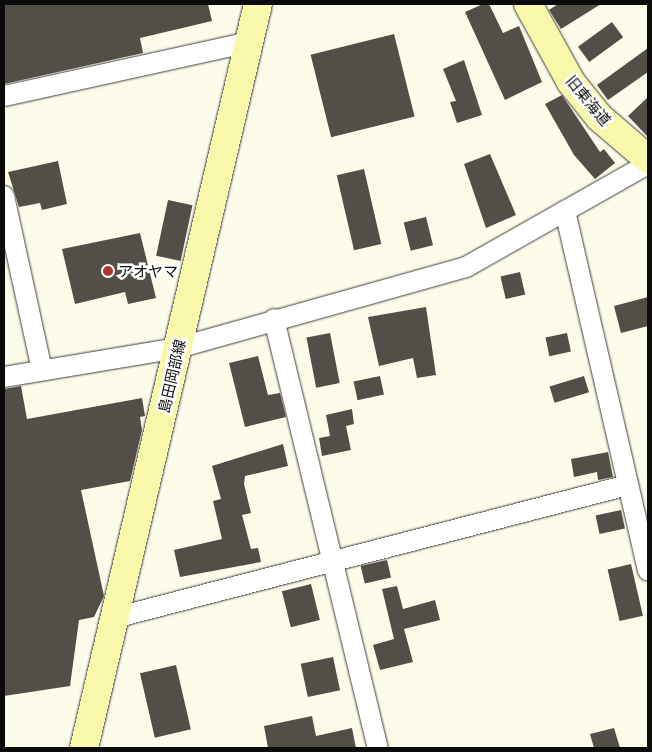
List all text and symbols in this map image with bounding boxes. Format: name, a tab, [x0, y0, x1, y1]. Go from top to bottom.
street label: 旧東海道	[563, 71, 615, 129]
place label: アオヤマ	[118, 262, 178, 280]
marker: アオヤマ	[102, 265, 114, 277]
street label: 島田岡部線	[154, 337, 188, 415]

